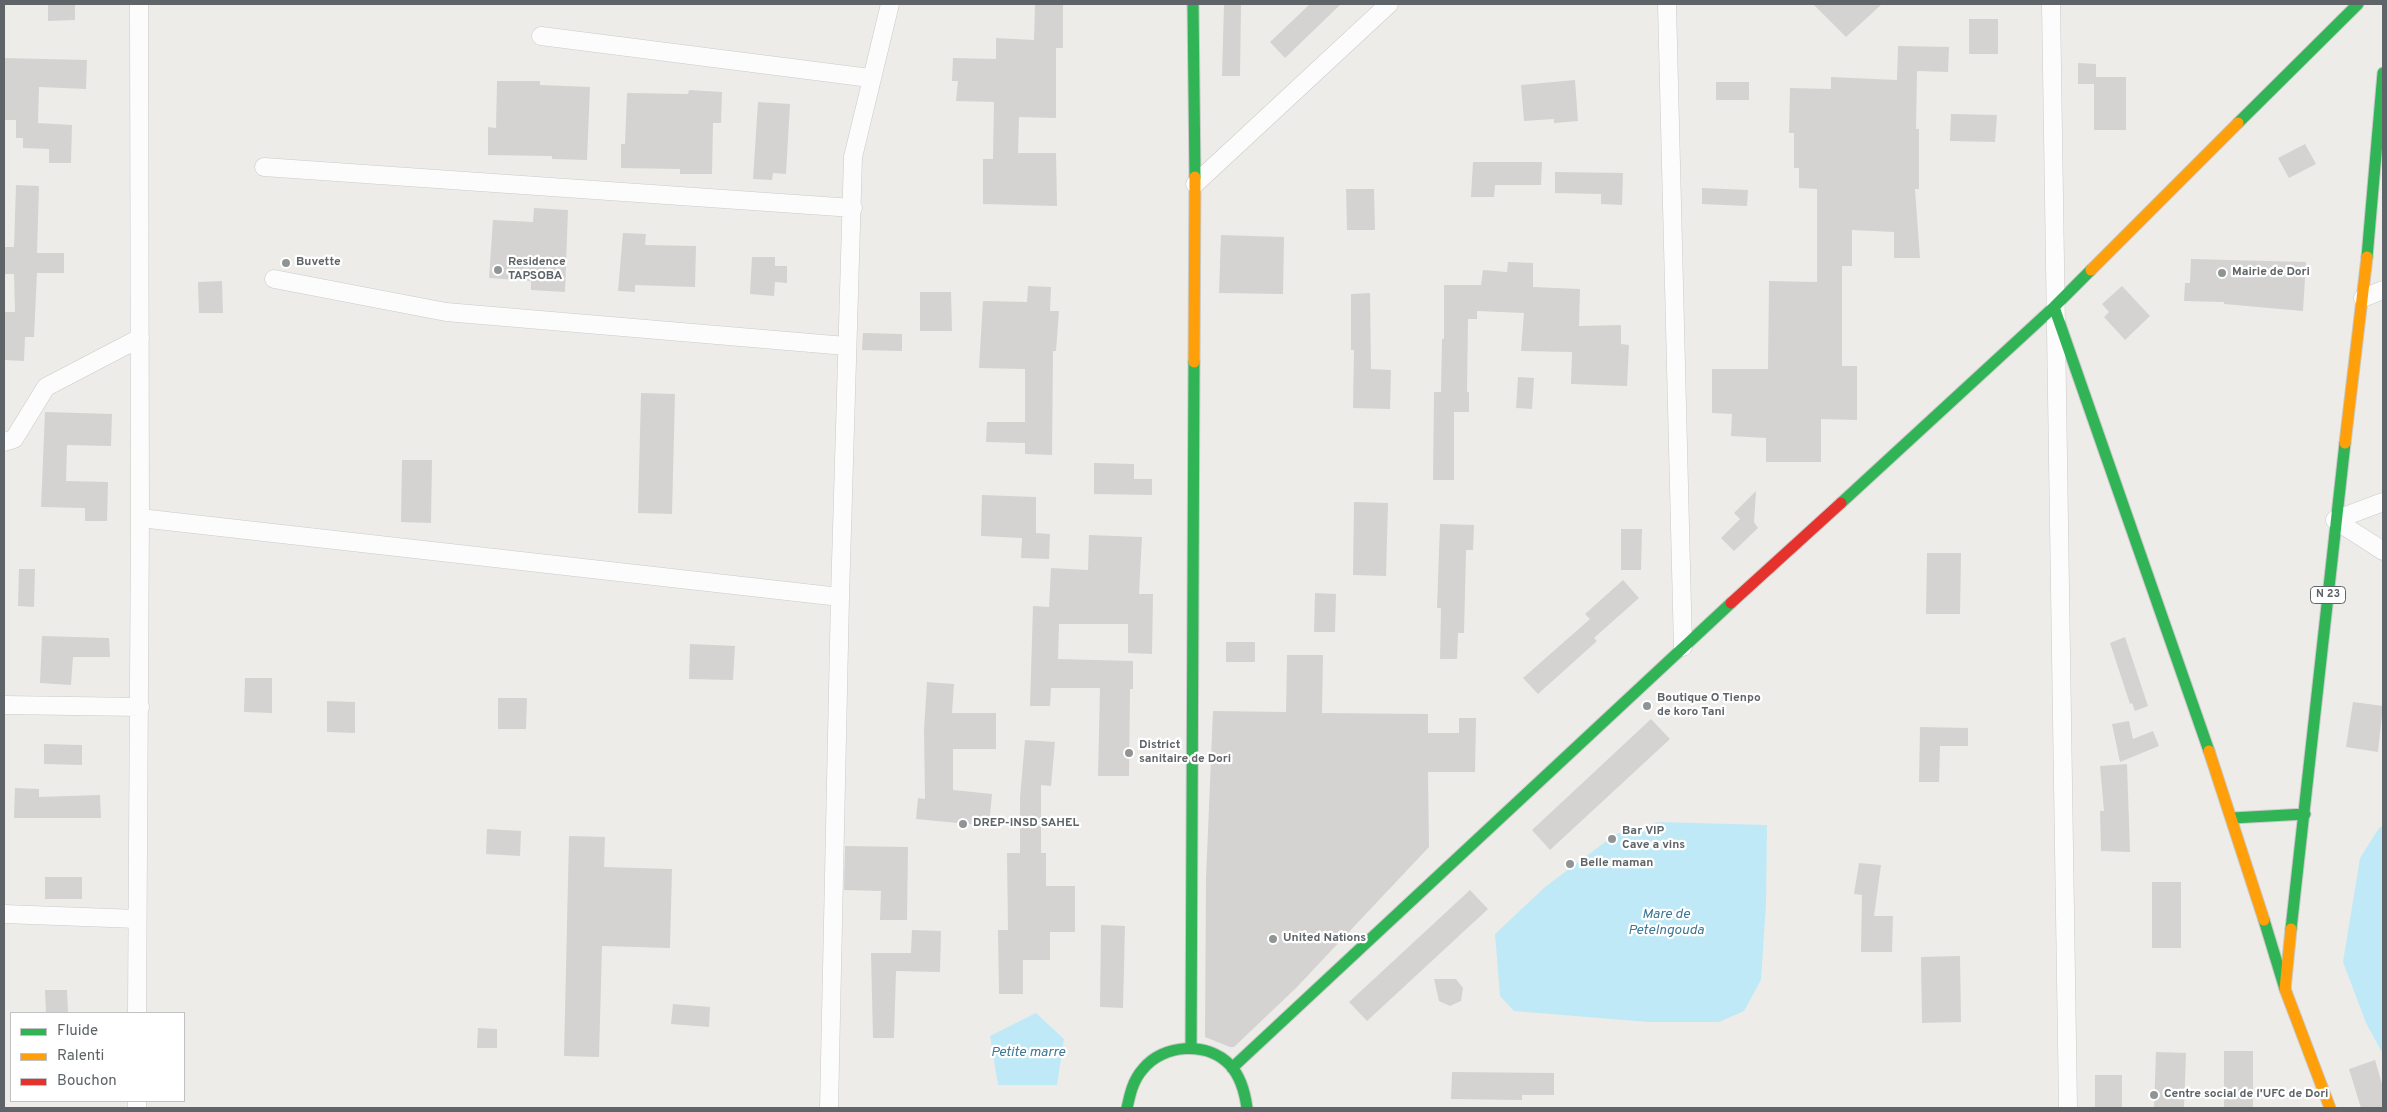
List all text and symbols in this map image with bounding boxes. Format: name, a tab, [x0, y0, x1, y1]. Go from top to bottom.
place label: Buvette	[296, 256, 341, 270]
place label: Residence TAPSOBA	[508, 256, 566, 284]
marker: Buvette	[280, 257, 292, 269]
marker: Residence TAPSOBA	[492, 264, 504, 276]
place label: Mairie de Dori	[2232, 266, 2310, 280]
marker: Mairie de Dori	[2216, 267, 2228, 279]
road number: N 23	[2310, 586, 2346, 604]
place label: Boutique O Tienpo de koro Tani	[1657, 692, 1761, 720]
marker: Boutique O Tienpo de koro Tani	[1641, 700, 1653, 712]
place label: District sanitaire de Dori	[1139, 739, 1231, 767]
marker: District sanitaire de Dori	[1123, 747, 1135, 759]
place label: DREP-INSD SAHEL	[973, 817, 1079, 831]
marker: DREP-INSD SAHEL	[957, 818, 969, 830]
place label: Bar VIP Cave a vins	[1622, 825, 1685, 853]
marker: Bar VIP Cave a vins	[1606, 833, 1618, 845]
place label: Belle maman	[1580, 857, 1653, 871]
marker: Belle maman	[1564, 858, 1576, 870]
water label: Mare de Petelngouda	[1628, 907, 1704, 940]
place label: United Nations	[1283, 932, 1366, 946]
marker: United Nations	[1267, 933, 1279, 945]
legend	[10, 1012, 185, 1102]
text: Fluide	[57, 1022, 98, 1041]
water label: Petite marre	[991, 1045, 1065, 1061]
text: Ralenti	[57, 1047, 104, 1066]
text: Bouchon	[57, 1072, 117, 1091]
place label: Centre social de l'UFC de Dori	[2164, 1088, 2328, 1102]
marker: Centre social de l'UFC de Dori	[2148, 1089, 2160, 1101]

